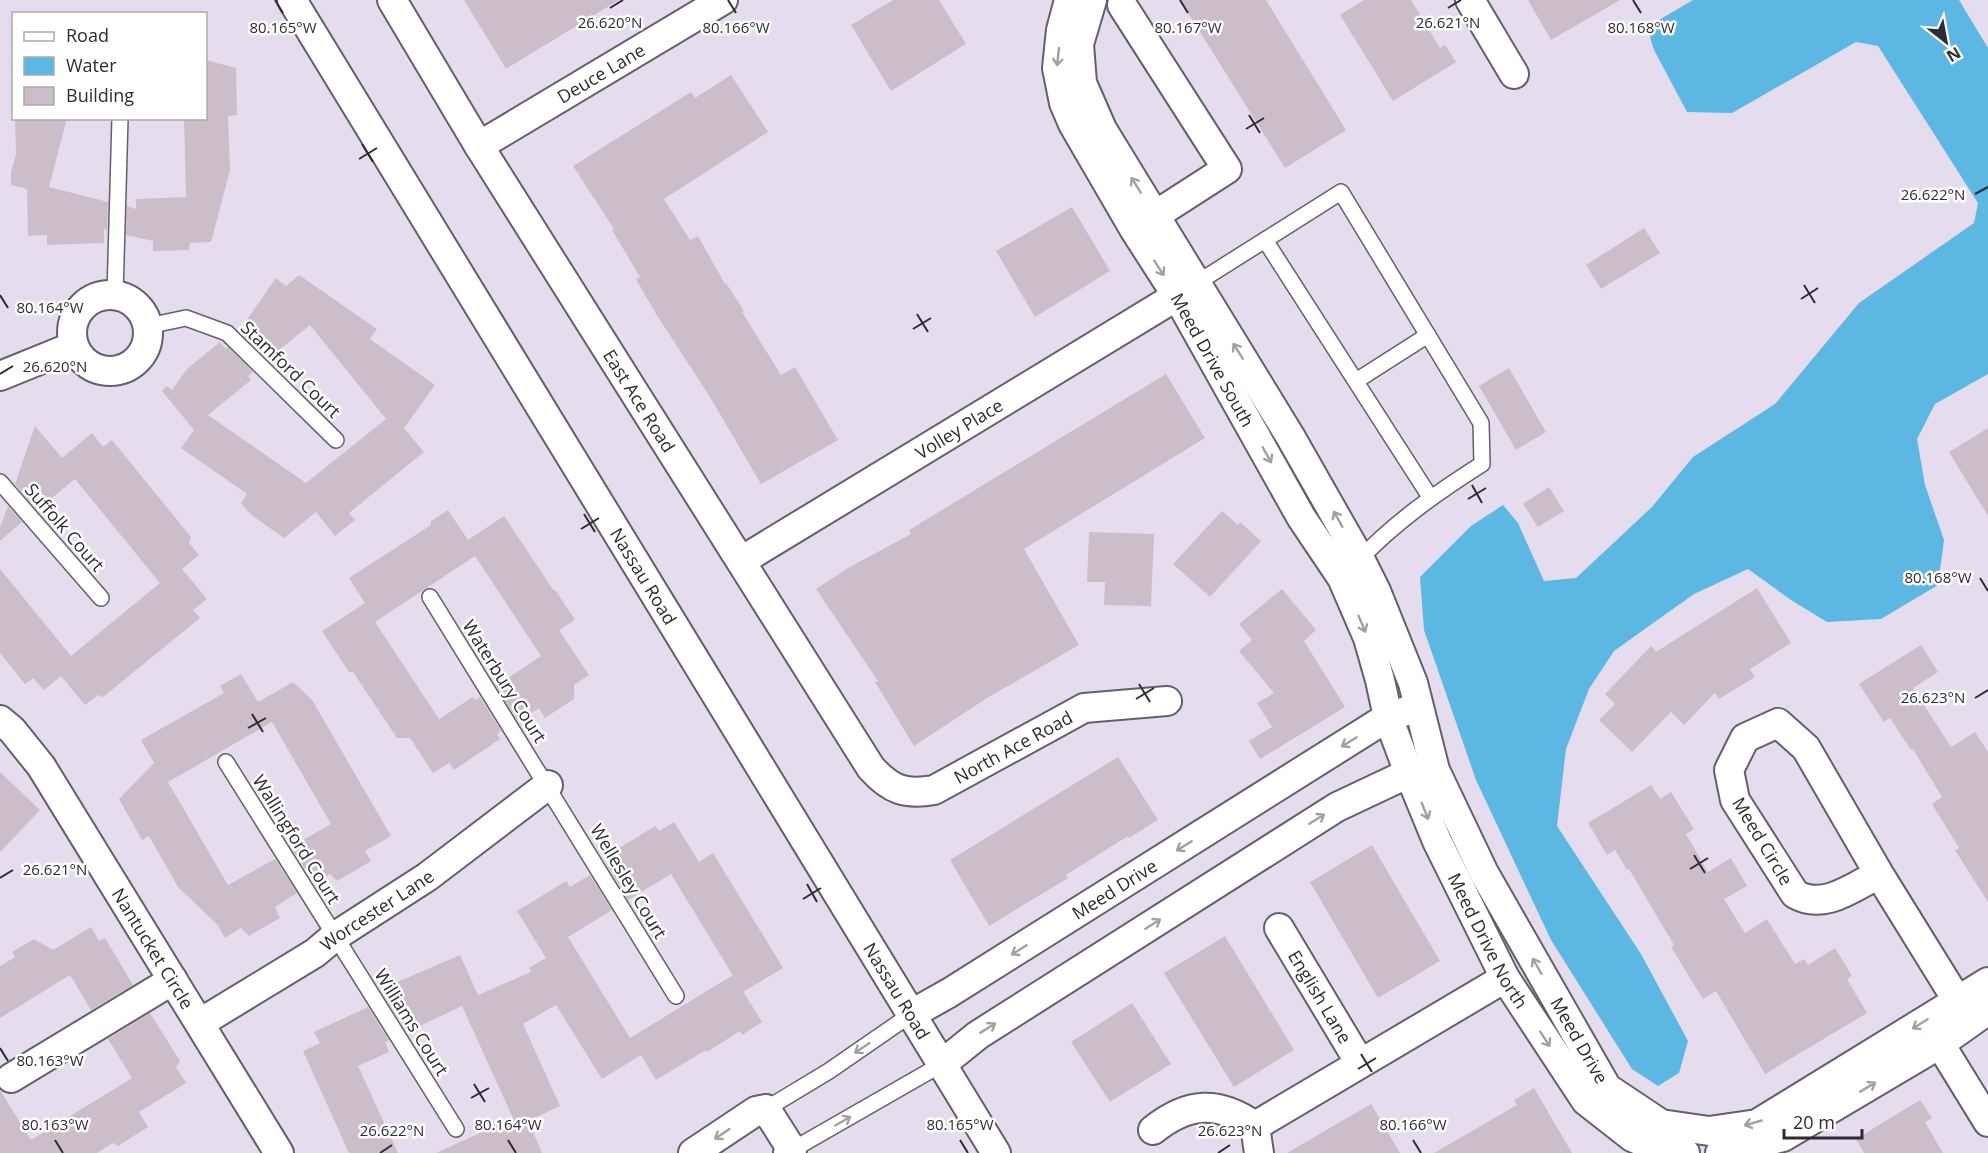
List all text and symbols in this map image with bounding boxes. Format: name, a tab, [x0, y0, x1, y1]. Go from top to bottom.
legend	[12, 12, 207, 120]
text: 26.620°N	[578, 12, 642, 32]
text: 26.621°N	[1416, 12, 1480, 32]
north arrow	[1916, 12, 1976, 72]
text: 80.165°W	[249, 17, 317, 37]
text: 80.166°W	[702, 17, 770, 37]
text: 80.167°W	[1154, 17, 1222, 37]
text: 80.168°W	[1607, 17, 1675, 37]
text: Road	[66, 23, 109, 47]
street label: Deuce Lane	[553, 38, 649, 109]
text: N	[1942, 42, 1965, 68]
one-way arrow	[1052, 47, 1063, 67]
text: Water	[66, 53, 117, 77]
text: Building	[66, 83, 134, 107]
one-way arrow	[1130, 177, 1142, 194]
text: 26.622°N	[1901, 184, 1965, 204]
one-way arrow	[1153, 259, 1165, 275]
street label: Meed Drive South	[1166, 288, 1260, 431]
text: 80.164°W	[16, 297, 84, 317]
street label: Stamford Court	[236, 315, 346, 423]
one-way arrow	[1232, 343, 1245, 360]
street label: East Ace Road	[598, 345, 681, 457]
text: 26.620°N	[23, 356, 87, 376]
street label: Volley Place	[911, 393, 1007, 464]
one-way arrow	[1261, 446, 1273, 463]
street label: Suffolk Court	[20, 478, 110, 576]
one-way arrow	[1332, 511, 1344, 528]
street label: Nassau Road	[605, 523, 683, 629]
text: 80.168°W	[1904, 567, 1972, 587]
street label: Waterbury Court	[458, 615, 552, 747]
one-way arrow	[1357, 615, 1368, 633]
text: 26.623°N	[1901, 687, 1965, 707]
street label: North Ace Road	[949, 705, 1077, 789]
one-way arrow	[1340, 736, 1357, 749]
street label: Wallingford Court	[248, 770, 346, 908]
street label: Meed Circle	[1727, 793, 1799, 889]
one-way arrow	[1420, 801, 1431, 819]
one-way arrow	[1309, 813, 1326, 826]
street label: Wellesley Court	[585, 819, 673, 943]
one-way arrow	[1176, 840, 1192, 852]
street label: Meed Drive	[1067, 853, 1161, 925]
text: 26.621°N	[23, 859, 87, 879]
street label: Worcester Lane	[315, 864, 439, 956]
street label: Meed Drive North	[1443, 869, 1534, 1013]
street label: Nantucket Circle	[107, 883, 200, 1013]
one-way arrow	[1144, 917, 1161, 929]
street label: Nassau Road	[858, 938, 936, 1044]
one-way arrow	[1010, 943, 1027, 956]
street label: English Lane	[1283, 945, 1357, 1048]
one-way arrow	[1531, 957, 1542, 975]
street label: Williams Court	[370, 964, 454, 1080]
street label: Meed Drive	[1545, 992, 1614, 1088]
one-way arrow	[1912, 1018, 1929, 1030]
one-way arrow	[979, 1022, 996, 1034]
one-way arrow	[1539, 1030, 1551, 1047]
one-way arrow	[854, 1042, 871, 1054]
text: 80.163°W	[16, 1050, 84, 1070]
one-way arrow	[1859, 1081, 1876, 1093]
scale bar	[1784, 1102, 1862, 1140]
text: 20 m	[1793, 1110, 1835, 1134]
text: 80.163°W	[21, 1114, 89, 1134]
text: 80.164°W	[474, 1114, 542, 1134]
text: 80.165°W	[926, 1114, 994, 1134]
text: 80.166°W	[1379, 1114, 1447, 1134]
one-way arrow	[833, 1115, 851, 1126]
one-way arrow	[1744, 1118, 1763, 1130]
text: 26.622°N	[360, 1120, 424, 1140]
text: 26.623°N	[1198, 1120, 1262, 1140]
one-way arrow	[714, 1128, 731, 1140]

